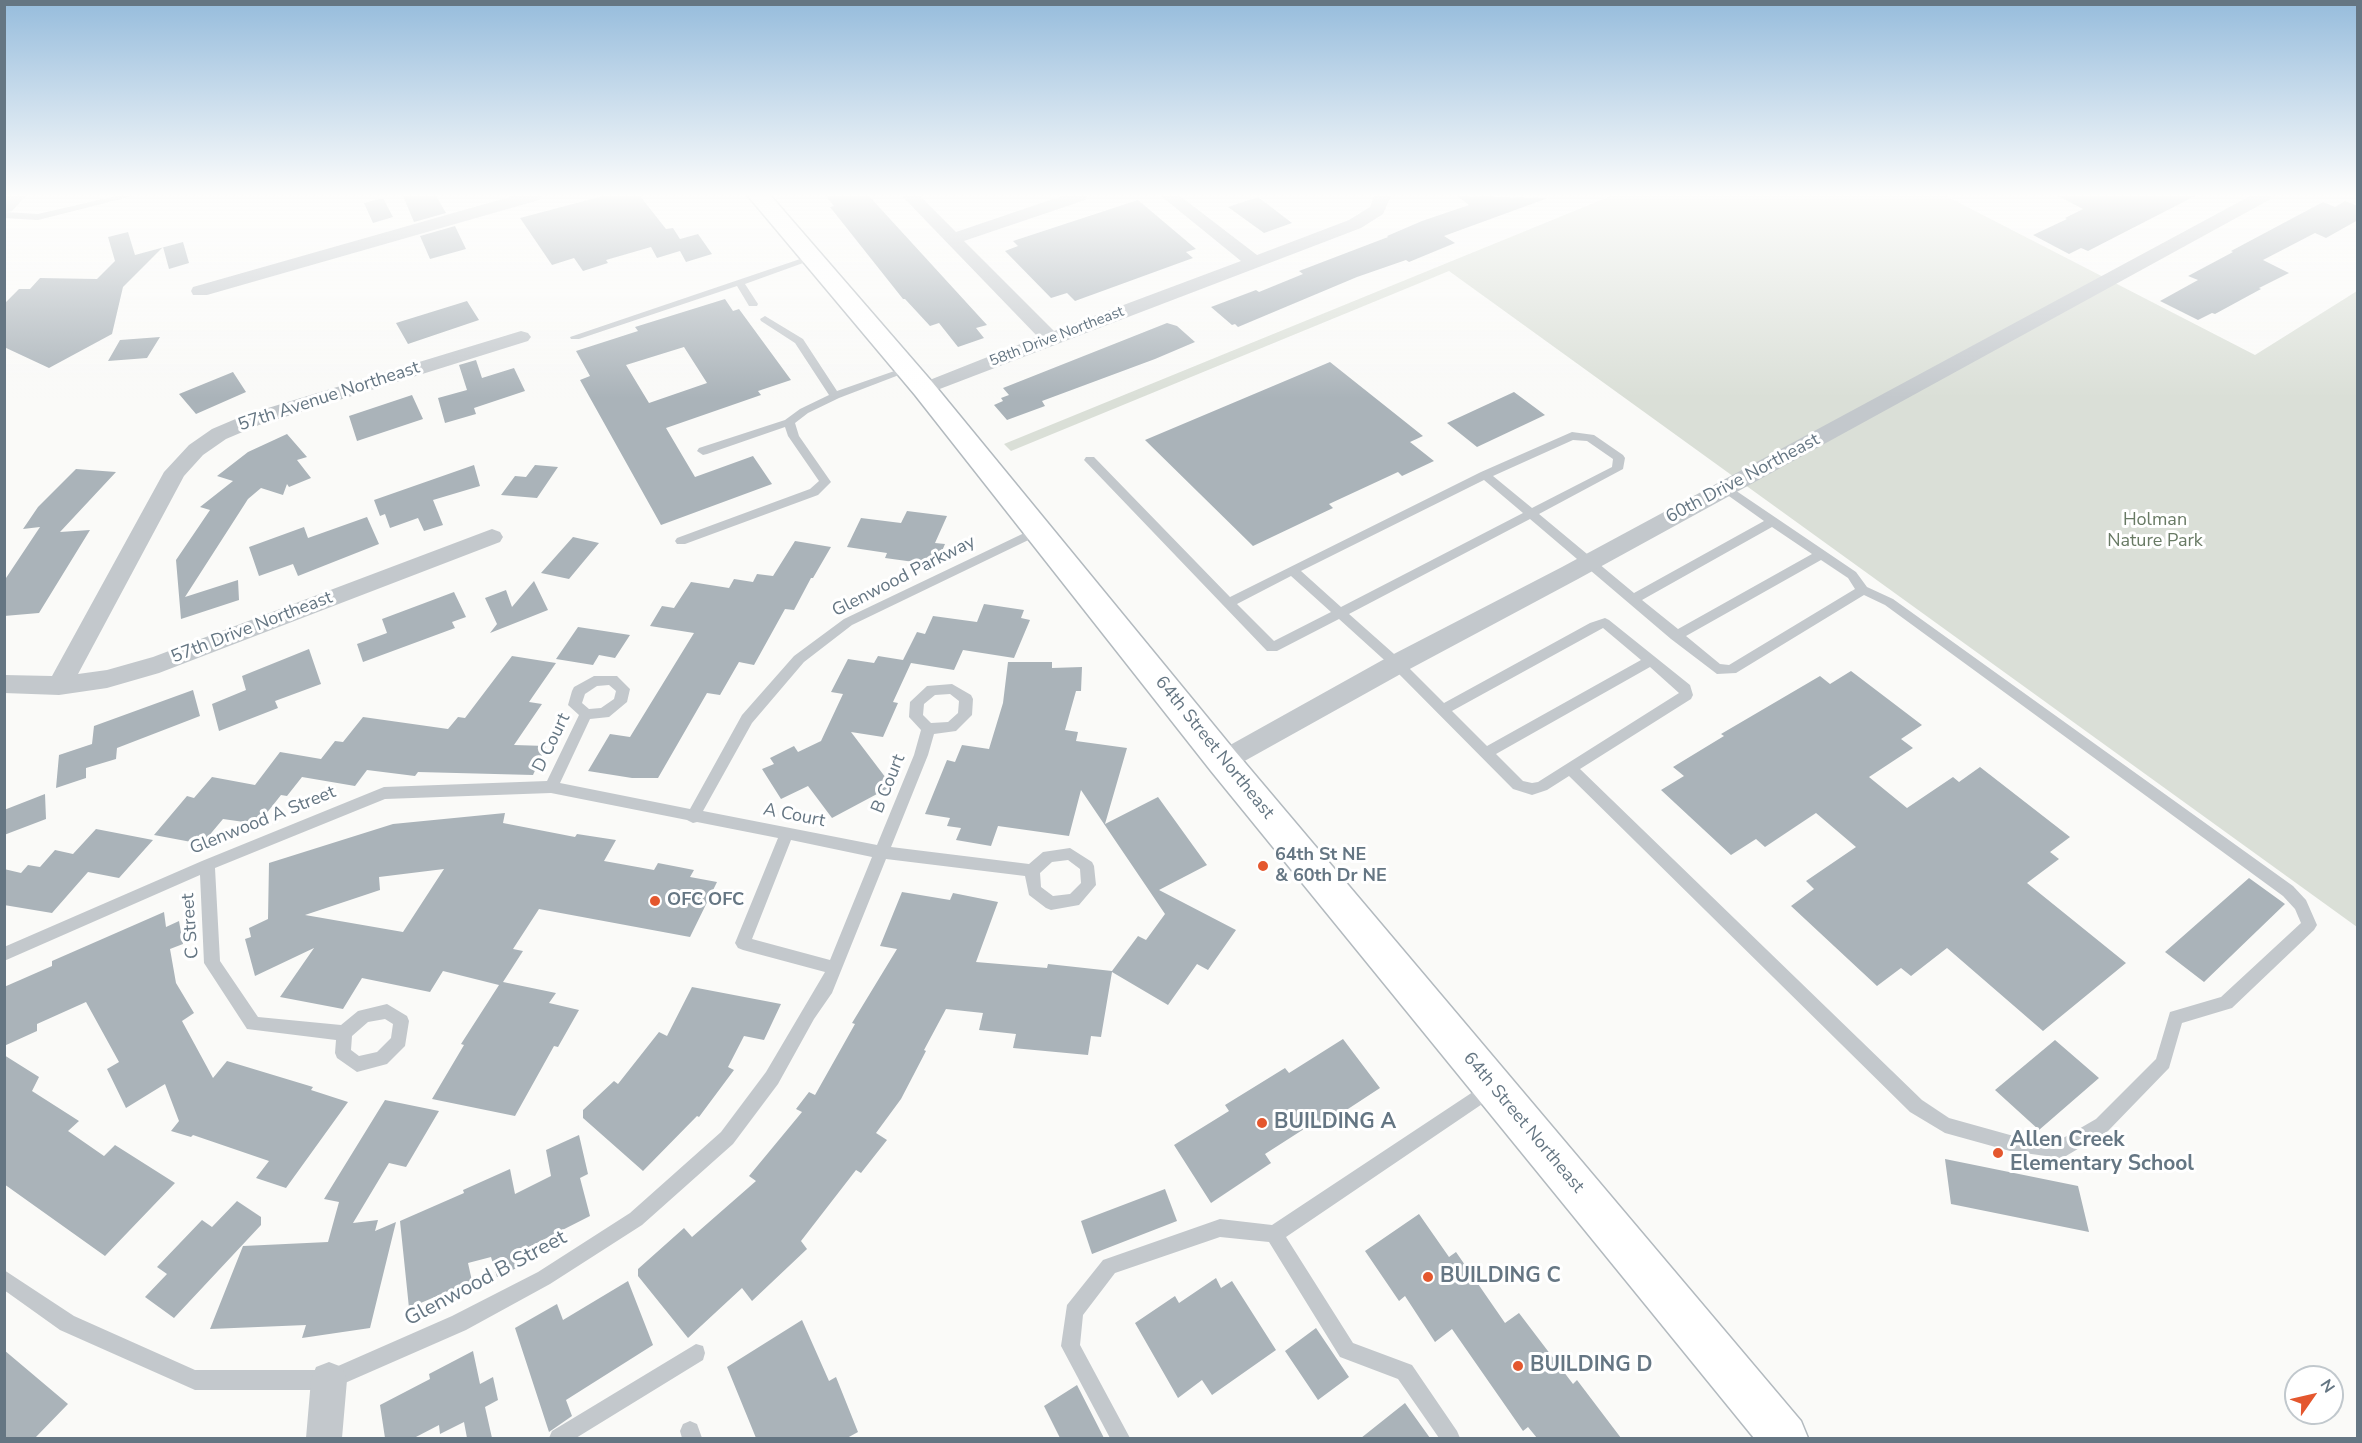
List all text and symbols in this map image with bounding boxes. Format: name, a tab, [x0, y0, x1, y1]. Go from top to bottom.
street label: 58th Drive Northeast	[987, 303, 1127, 371]
street label: 57th Avenue Northeast	[236, 357, 422, 437]
street label: 60th Drive Northeast	[1663, 429, 1823, 529]
park label: Holman Nature Park	[2107, 510, 2203, 552]
street label: Glenwood Parkway	[829, 532, 979, 622]
street label: 57th Drive Northeast	[168, 587, 336, 669]
street label: 64th Street Northeast	[1150, 672, 1278, 824]
street label: D Court	[529, 710, 575, 776]
street label: B Court	[867, 751, 911, 817]
street label: Glenwood A Street	[187, 782, 339, 860]
street label: A Court	[761, 799, 827, 833]
place label: 64th St NE & 60th Dr NE	[1275, 845, 1387, 888]
marker: 64th St NE & 60th Dr NE	[1256, 859, 1270, 873]
place label: OFC OFC	[667, 890, 744, 912]
street label: C Street	[178, 892, 204, 960]
marker: OFC OFC	[648, 894, 662, 908]
street label: 64th Street Northeast	[1458, 1048, 1588, 1198]
place label: BUILDING A	[1274, 1110, 1396, 1136]
marker: BUILDING A	[1255, 1116, 1269, 1130]
place label: Allen Creek Elementary School	[2010, 1128, 2194, 1178]
marker: Allen Creek Elementary School	[1991, 1146, 2005, 1160]
street label: Glenwood B Street	[401, 1226, 571, 1332]
place label: BUILDING C	[1440, 1264, 1561, 1290]
marker: BUILDING C	[1421, 1270, 1435, 1284]
place label: BUILDING D	[1530, 1353, 1652, 1379]
marker: BUILDING D	[1511, 1359, 1525, 1373]
north arrow	[2284, 1365, 2344, 1425]
text: N	[2315, 1375, 2340, 1397]

